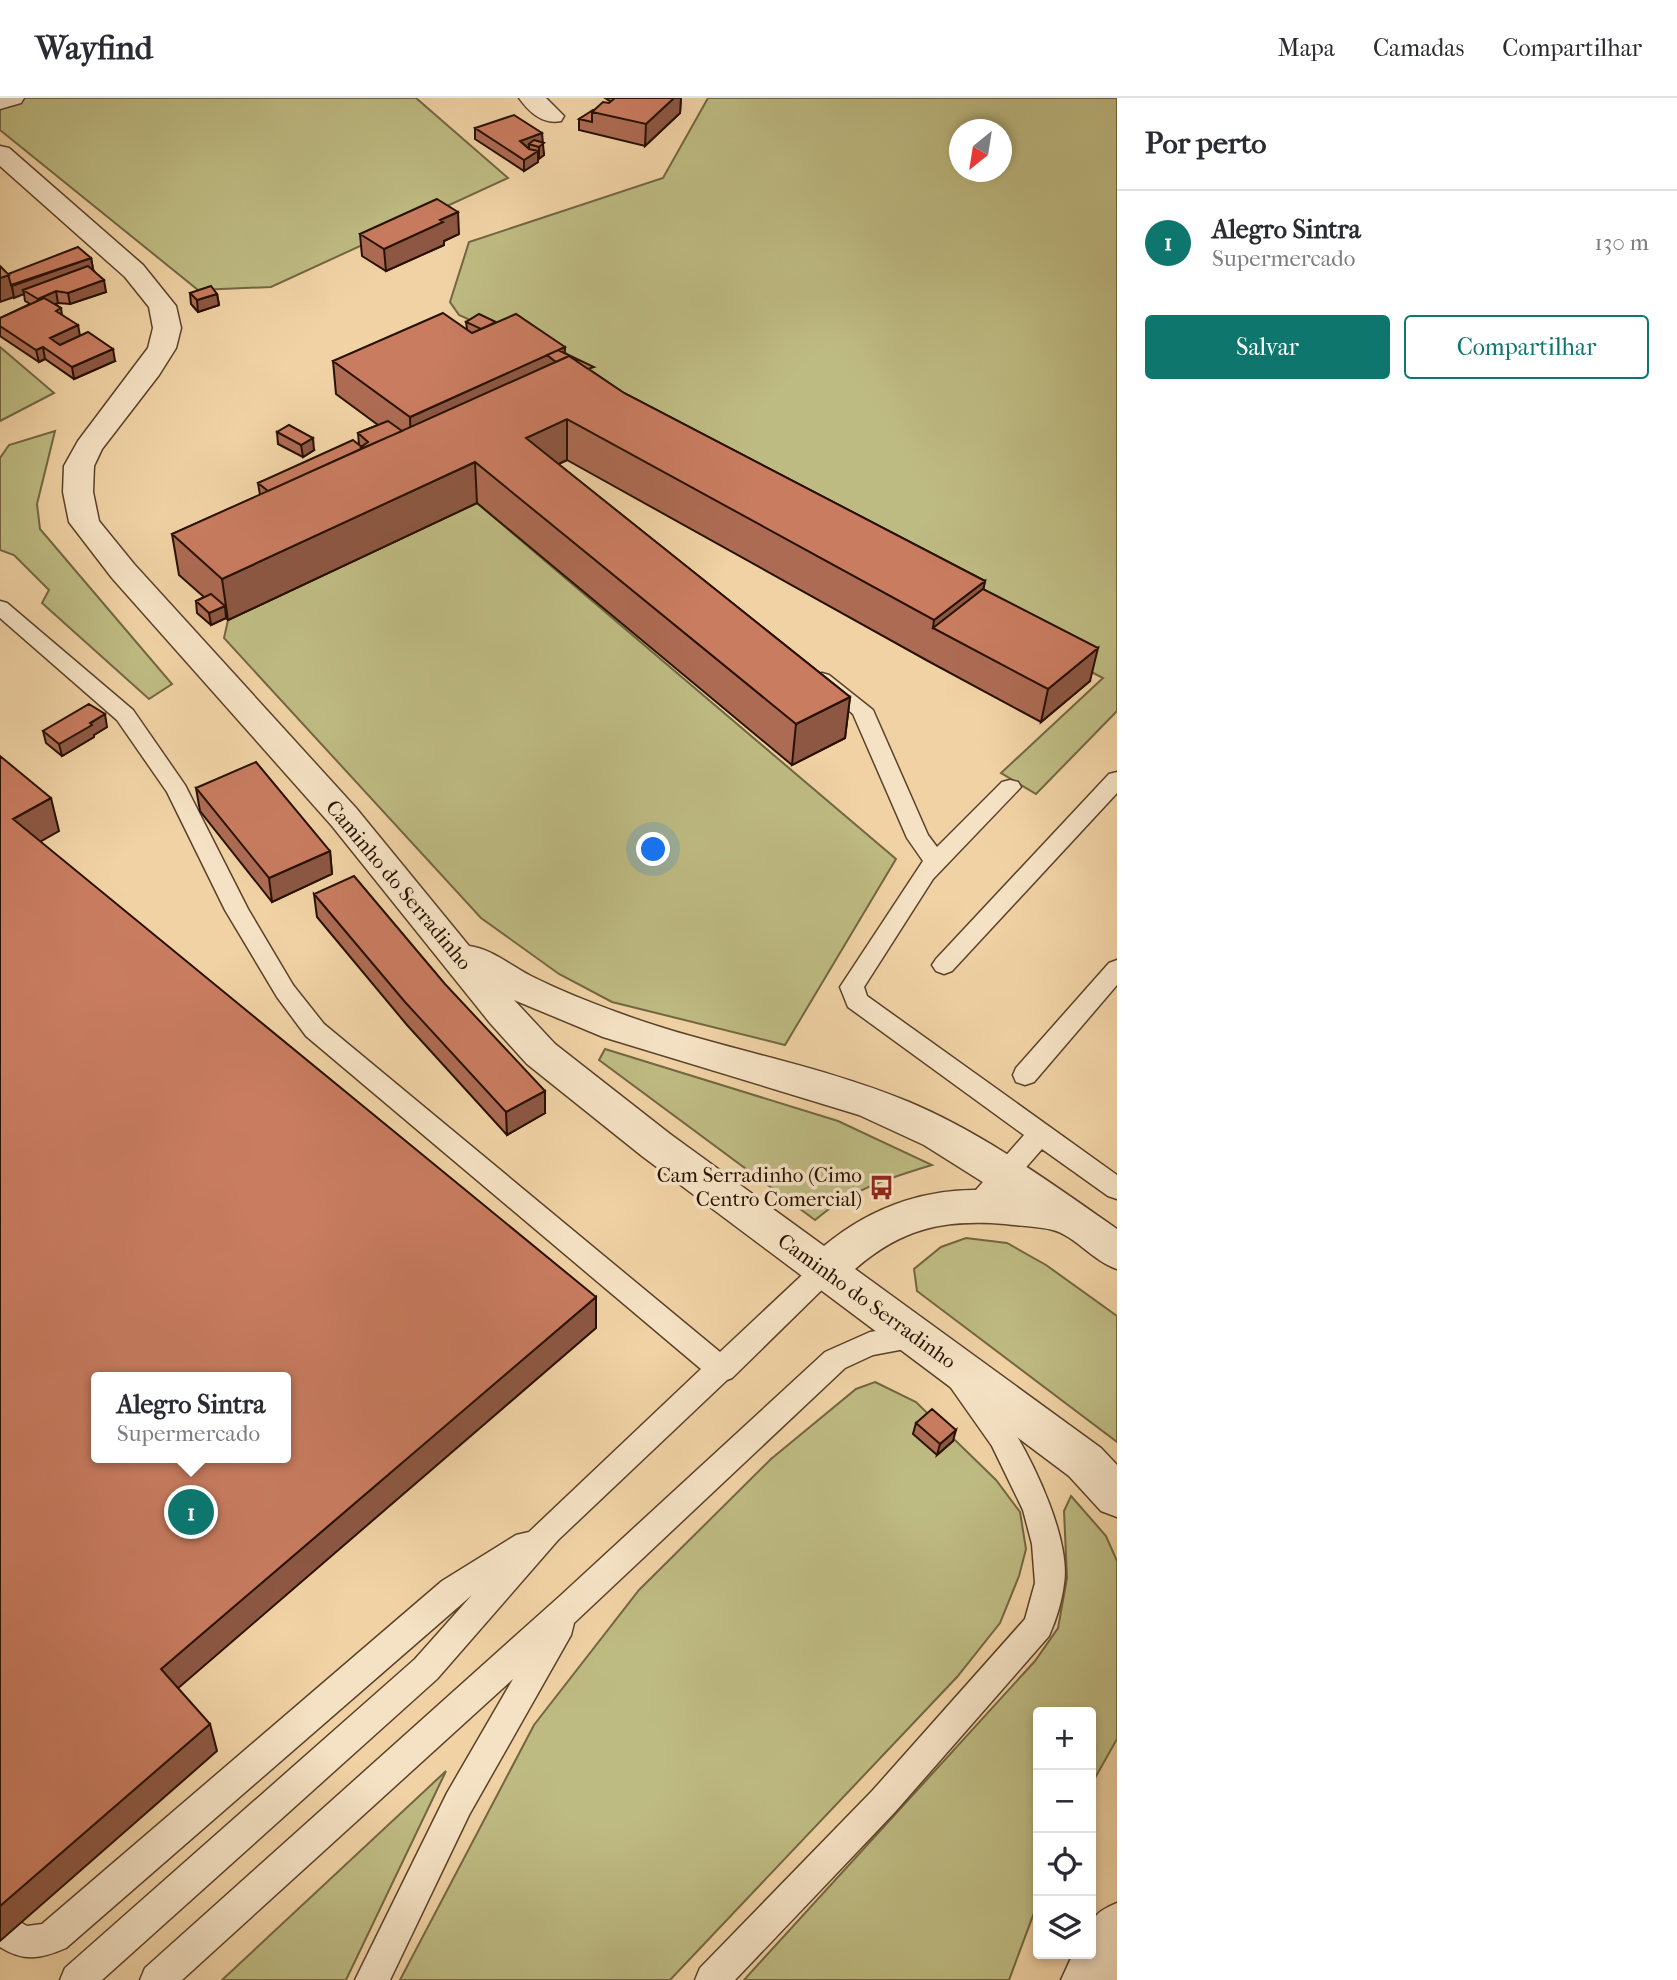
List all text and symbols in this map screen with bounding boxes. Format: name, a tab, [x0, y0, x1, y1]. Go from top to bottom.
text: Wayfind	[35, 29, 153, 68]
text: Mapa	[1278, 34, 1335, 62]
text: Camadas	[1373, 34, 1464, 62]
text: Compartilhar	[1502, 34, 1642, 62]
north arrow	[949, 119, 1012, 182]
text: Por perto	[1145, 126, 1267, 161]
text: Alegro Sintra	[1212, 214, 1361, 245]
text: 1	[1164, 229, 1172, 256]
text: 130 m	[1595, 229, 1649, 256]
text: Supermercado	[1212, 245, 1356, 272]
button: Salvar	[1145, 315, 1390, 379]
button: Compartilhar	[1404, 315, 1649, 379]
street label: Caminho do Serradinho	[321, 795, 477, 975]
your location	[636, 832, 670, 866]
place label: Cam Serradinho (Cimo Centro Comercial)	[657, 1163, 862, 1211]
bus stop icon: Cam Serradinho (Cimo Centro Comercial)	[868, 1173, 896, 1201]
street label: Caminho do Serradinho	[773, 1228, 961, 1374]
popup	[91, 1372, 291, 1463]
text: Alegro Sintra	[117, 1389, 265, 1420]
text: Supermercado	[117, 1420, 260, 1447]
pin: 1	[168, 1486, 214, 1538]
map controls	[1033, 1707, 1096, 1959]
button: +	[1033, 1707, 1096, 1770]
button: −	[1033, 1770, 1096, 1833]
button: locate	[1033, 1833, 1096, 1896]
button: layers	[1033, 1896, 1096, 1959]

